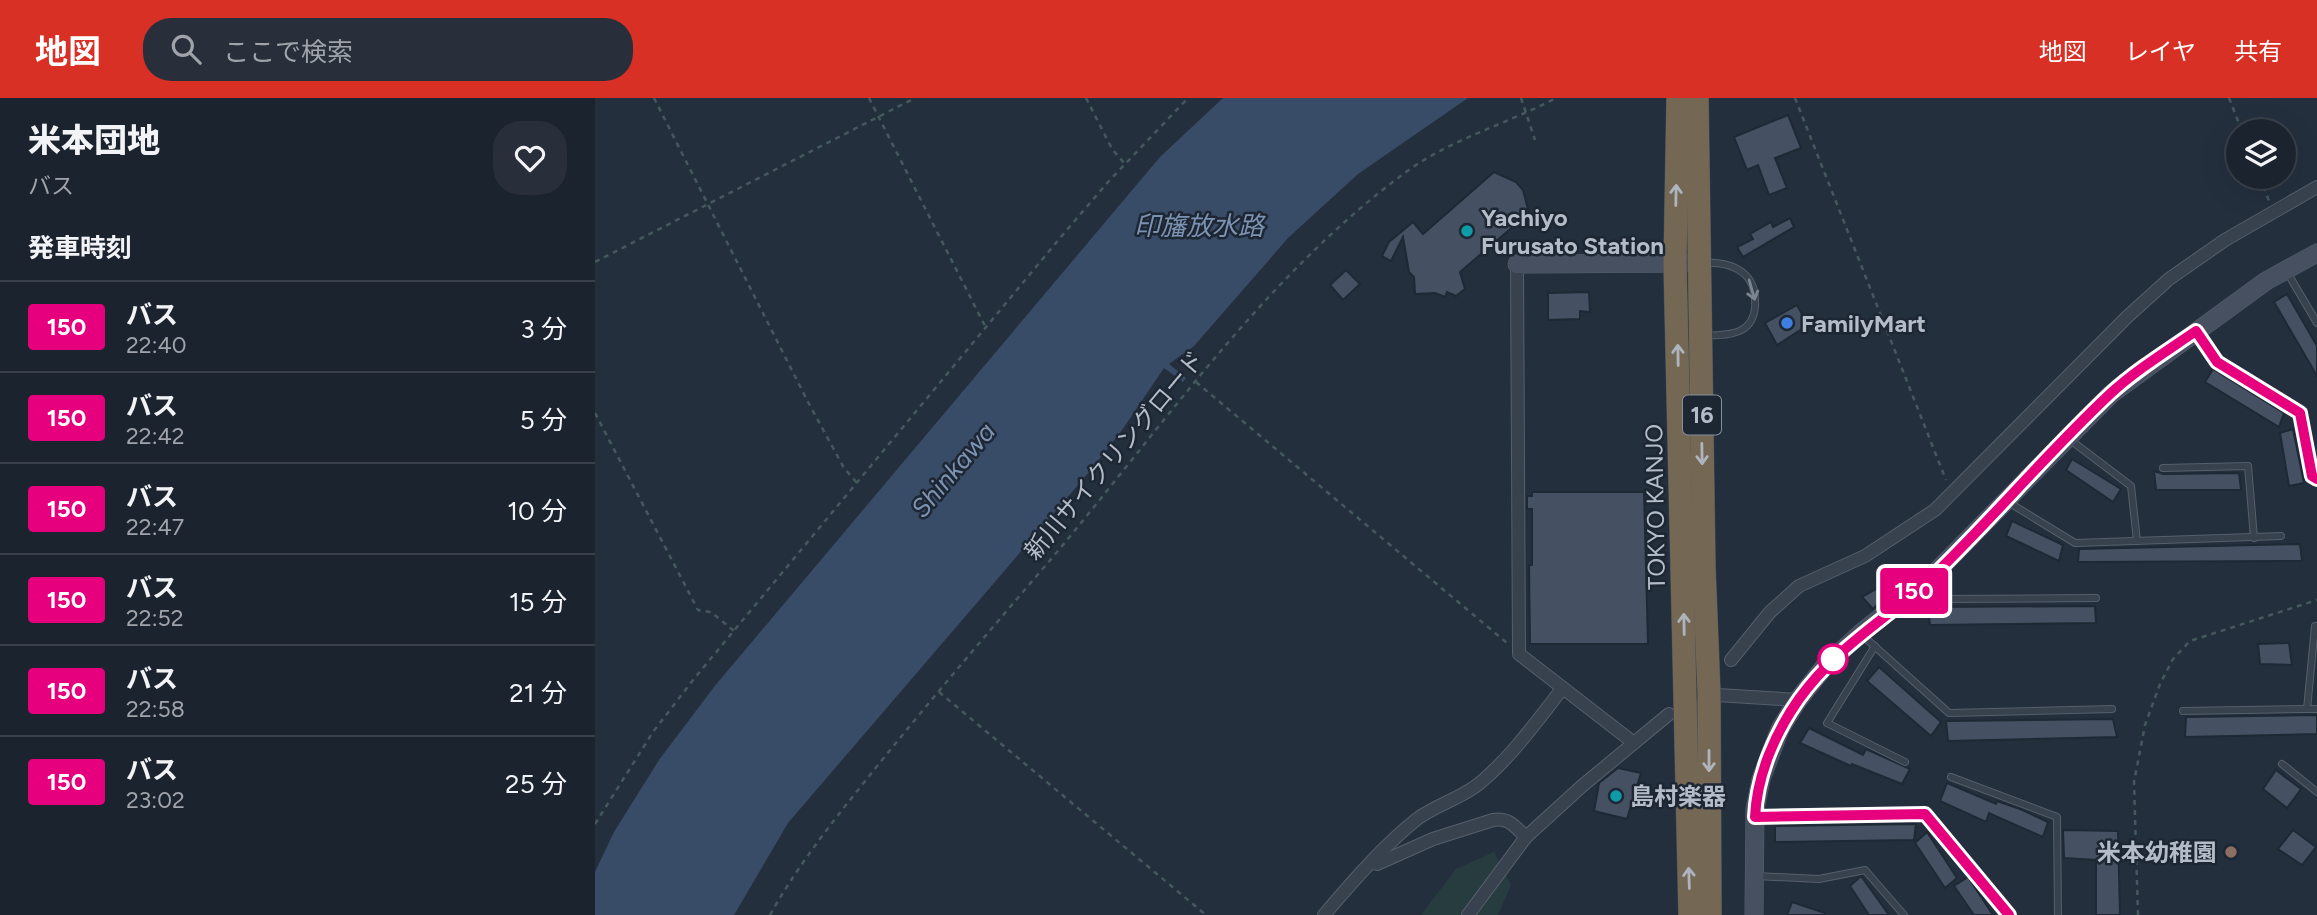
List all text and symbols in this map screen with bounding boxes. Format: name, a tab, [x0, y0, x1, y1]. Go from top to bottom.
search box	[143, 18, 633, 81]
icon: search	[167, 30, 205, 68]
text: 地図	[35, 32, 101, 71]
text: ここで検索	[223, 36, 353, 68]
text: 地図	[2039, 37, 2087, 66]
text: レイヤ	[2125, 37, 2196, 66]
text: 共有	[2234, 37, 2282, 66]
map controls	[2226, 119, 2296, 189]
button: layers	[2226, 119, 2296, 189]
text: 米本団地	[28, 121, 160, 160]
button: heart	[493, 121, 567, 195]
text: バス	[28, 172, 74, 200]
one-way arrow	[1669, 184, 1683, 207]
place label: Yachiyo Furusato Station	[1481, 203, 1664, 260]
water label: 印旛放水路	[1134, 210, 1266, 242]
marker: Yachiyo Furusato Station	[1459, 223, 1475, 239]
text: 発車時刻	[28, 232, 132, 264]
one-way arrow	[1746, 278, 1759, 300]
text: バス	[126, 299, 178, 331]
place label: FamilyMart	[1801, 309, 1926, 338]
text: 150	[47, 312, 86, 341]
text: 3 分	[520, 313, 567, 345]
marker: FamilyMart	[1779, 315, 1795, 331]
text: 22:40	[126, 331, 187, 359]
one-way arrow	[1671, 344, 1684, 367]
street label: 新川サイクリングロード	[1018, 345, 1210, 565]
text: バス	[126, 390, 178, 422]
road number: 16	[1683, 396, 1721, 434]
text: 150	[47, 403, 86, 432]
text: 5 分	[520, 404, 567, 436]
water label: Shinkawa	[904, 416, 1002, 524]
text: 22:42	[126, 422, 185, 450]
street label: TOKYO KANJO	[1639, 424, 1671, 590]
one-way arrow	[1695, 442, 1709, 465]
text: バス	[126, 481, 178, 513]
text: 150	[47, 494, 86, 523]
text: 10 分	[507, 495, 567, 527]
text: 22:47	[126, 513, 184, 541]
line badge: 150	[1874, 568, 1954, 614]
text: バス	[126, 572, 178, 604]
text: 150	[1894, 576, 1934, 605]
text: 150	[47, 585, 86, 614]
text: 15 分	[509, 586, 567, 618]
text: 22:52	[126, 604, 184, 632]
one-way arrow	[1677, 613, 1690, 636]
unlabelled marker	[1818, 644, 1848, 674]
text: バス	[126, 663, 178, 695]
text: 150	[47, 676, 86, 705]
text: 21 分	[509, 677, 567, 709]
text: 22:58	[126, 695, 185, 723]
one-way arrow	[1702, 749, 1716, 772]
text: バス	[126, 754, 178, 786]
text: 150	[47, 767, 86, 796]
text: 25 分	[505, 768, 567, 800]
place label: 島村楽器	[1630, 782, 1726, 811]
text: 23:02	[126, 786, 185, 814]
marker: 島村楽器	[1608, 788, 1624, 804]
place label: 米本幼稚園	[2097, 838, 2217, 867]
marker: 米本幼稚園	[2223, 844, 2239, 860]
one-way arrow	[1683, 867, 1696, 890]

